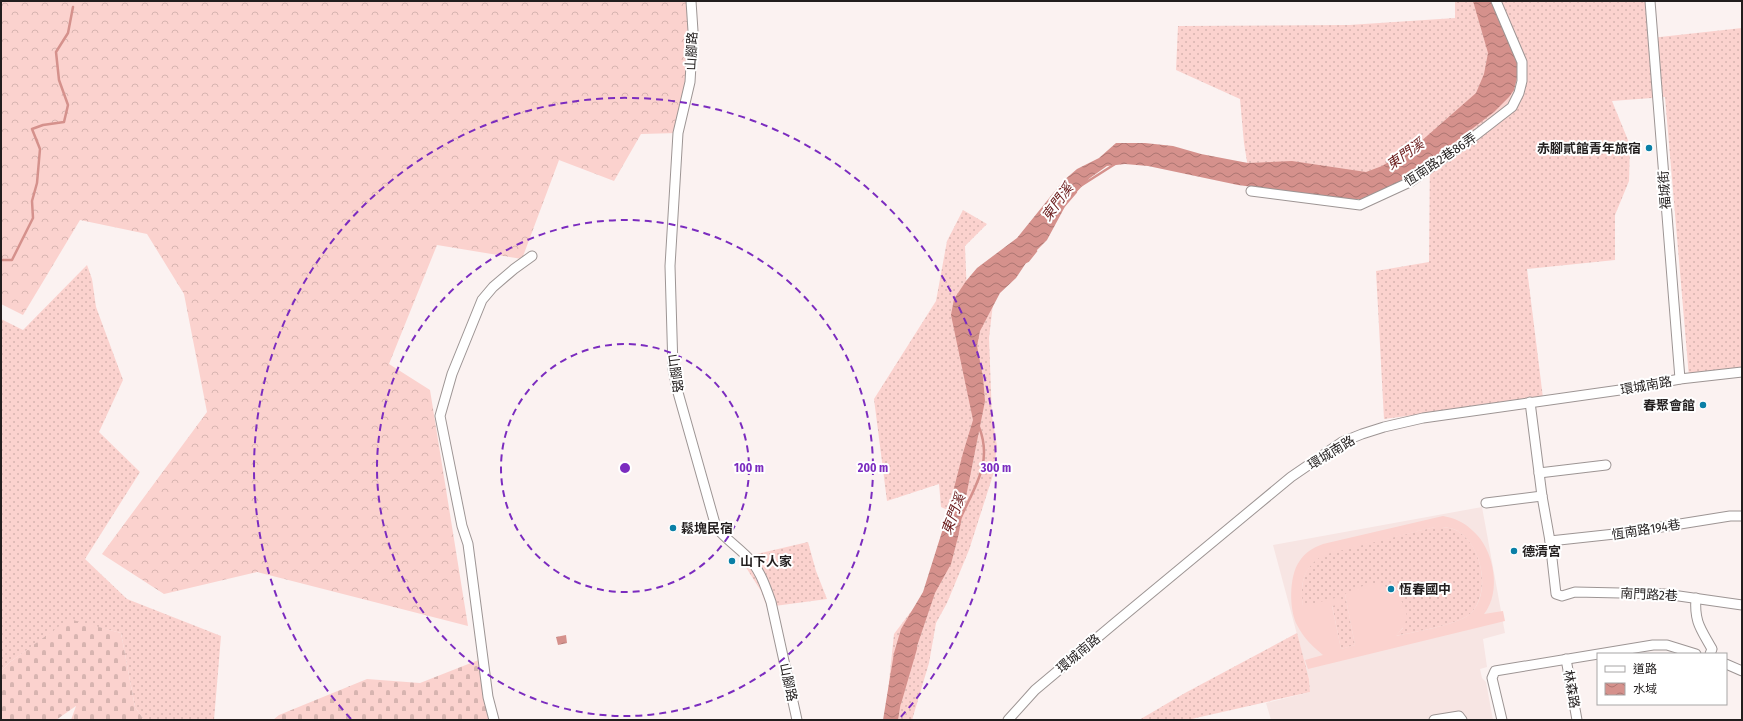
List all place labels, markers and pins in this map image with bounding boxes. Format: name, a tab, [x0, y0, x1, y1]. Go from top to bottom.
place label: 赤腳貳館青年旅宿	[1537, 141, 1641, 156]
marker: 赤腳貳館青年旅宿	[1644, 143, 1654, 153]
place label: 春聚會館	[1643, 398, 1695, 413]
marker: 春聚會館	[1698, 400, 1708, 410]
centre of rings	[618, 461, 632, 475]
place label: 鬆塊民宿	[681, 521, 733, 536]
marker: 鬆塊民宿	[668, 523, 678, 533]
place label: 德清宮	[1522, 544, 1561, 559]
marker: 德清宮	[1509, 546, 1519, 556]
place label: 山下人家	[740, 554, 792, 569]
marker: 山下人家	[727, 556, 737, 566]
place label: 恆春國中	[1399, 582, 1451, 597]
marker: 恆春國中	[1386, 584, 1396, 594]

